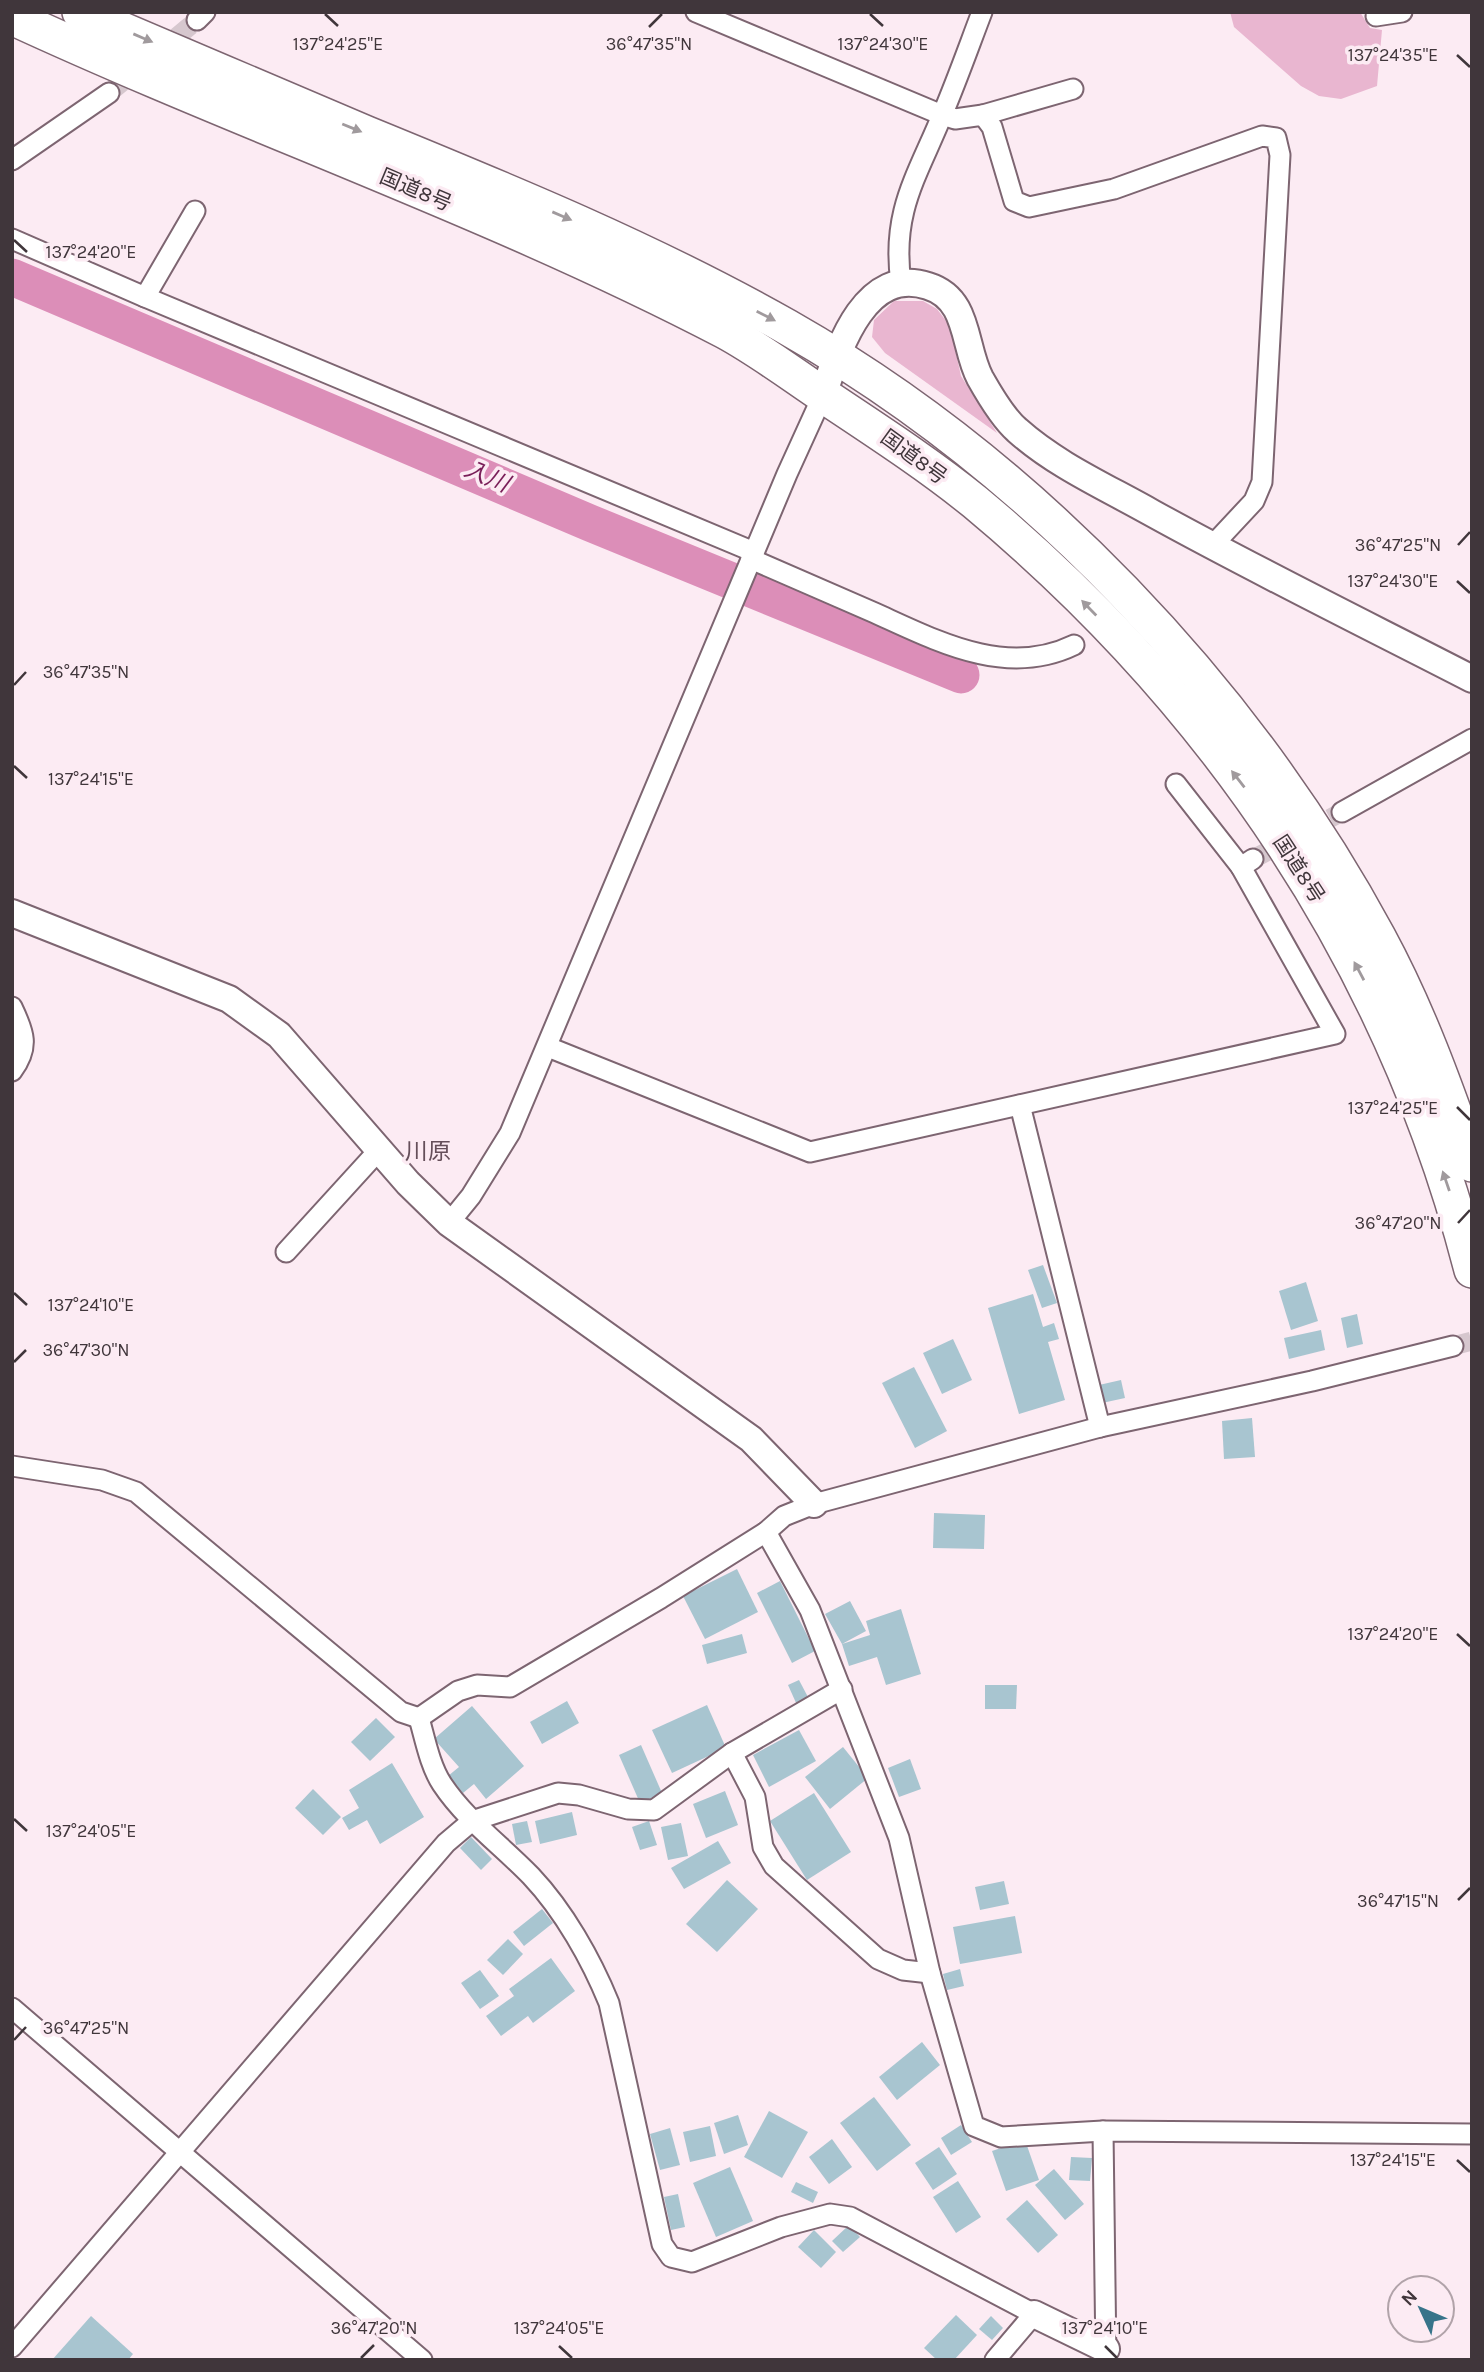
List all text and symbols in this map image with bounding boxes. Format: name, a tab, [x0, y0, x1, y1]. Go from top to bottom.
one-way arrow	[133, 33, 154, 44]
text: 137°24'25"E	[293, 33, 383, 55]
text: 36°47'35"N	[606, 33, 692, 55]
text: 137°24'30"E	[838, 33, 929, 55]
text: 137°24'35"E	[1348, 44, 1438, 66]
one-way arrow	[342, 122, 363, 133]
street label: 国道8号	[376, 164, 456, 216]
one-way arrow	[552, 210, 572, 222]
text: 137°24'20"E	[46, 241, 136, 263]
one-way arrow	[756, 310, 776, 321]
street label: 国道8号	[876, 425, 952, 489]
water label: 入川	[460, 455, 516, 499]
text: 36°47'25"N	[1355, 534, 1441, 556]
text: 137°24'30"E	[1348, 570, 1439, 592]
one-way arrow	[1080, 599, 1097, 616]
text: 36°47'35"N	[43, 661, 129, 683]
text: 137°24'15"E	[48, 768, 134, 790]
one-way arrow	[1231, 770, 1245, 788]
street label: 国道8号	[1268, 831, 1330, 907]
one-way arrow	[1353, 961, 1365, 981]
text: 137°24'25"E	[1348, 1097, 1438, 1119]
district label: 川原	[405, 1138, 451, 1165]
one-way arrow	[1440, 1171, 1451, 1192]
text: 36°47'20"N	[1355, 1212, 1441, 1234]
text: 137°24'10"E	[48, 1294, 134, 1316]
text: 36°47'30"N	[42, 1339, 130, 1361]
text: 137°24'20"E	[1348, 1623, 1438, 1645]
text: 137°24'05"E	[46, 1820, 136, 1842]
text: 36°47'15"N	[1357, 1890, 1439, 1912]
text: 36°47'25"N	[43, 2017, 129, 2039]
text: 137°24'15"E	[1350, 2149, 1436, 2171]
north arrow	[1386, 2274, 1456, 2344]
text: N	[1397, 2285, 1422, 2310]
text: 36°47'20"N	[331, 2317, 417, 2339]
text: 137°24'05"E	[514, 2317, 604, 2339]
text: 137°24'10"E	[1062, 2317, 1148, 2339]

